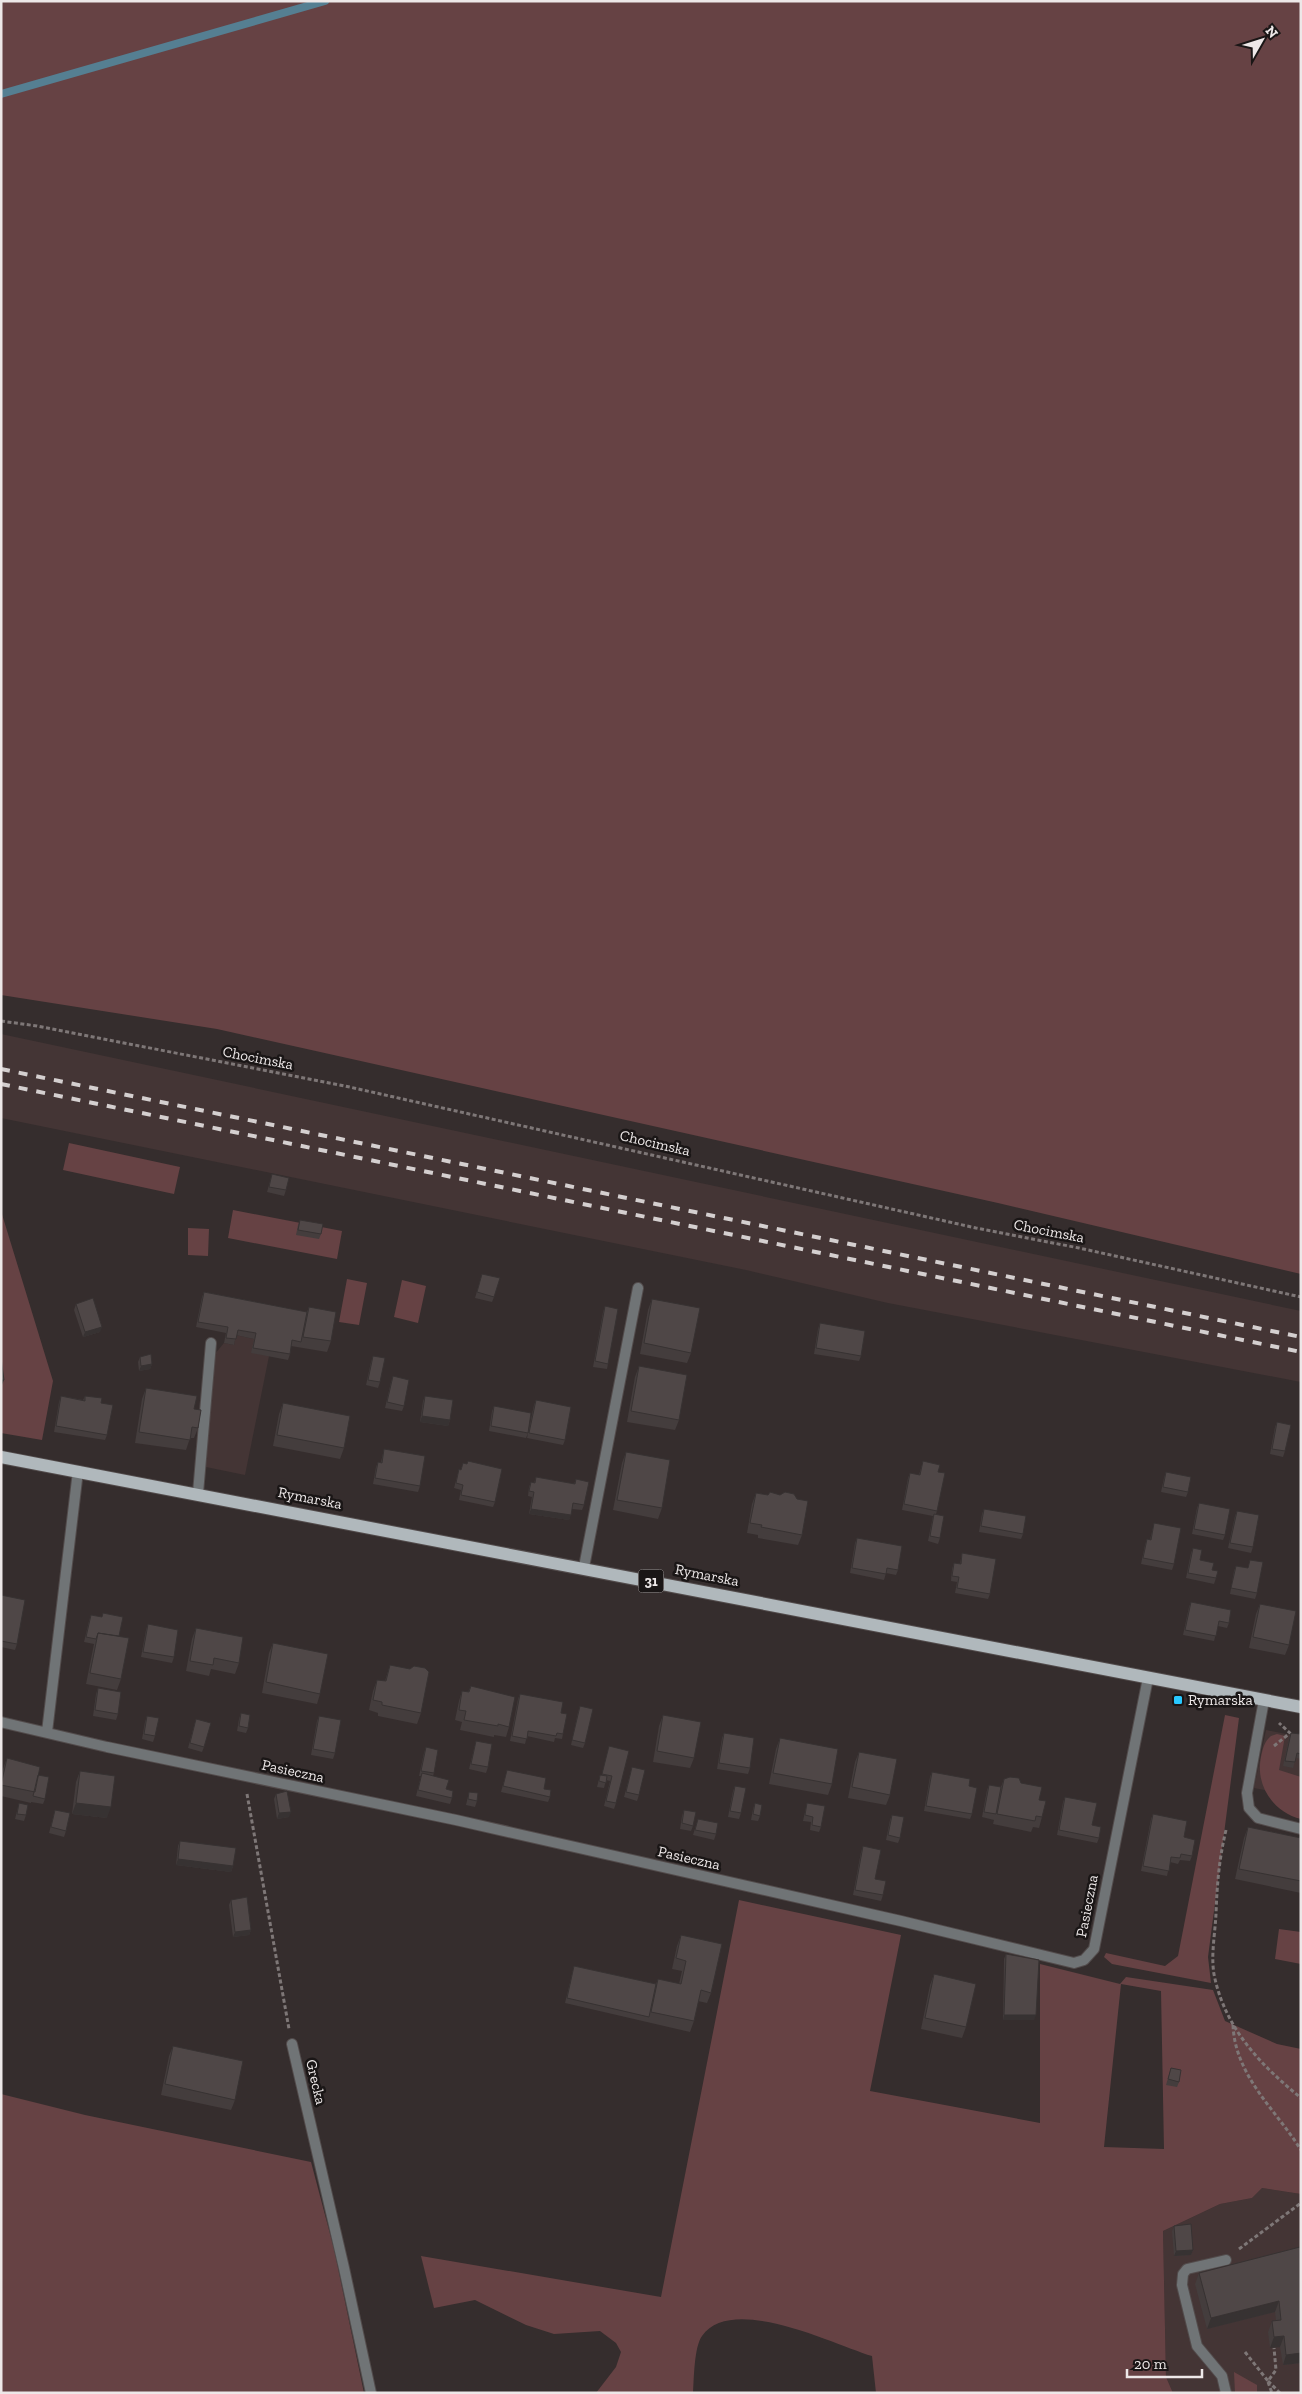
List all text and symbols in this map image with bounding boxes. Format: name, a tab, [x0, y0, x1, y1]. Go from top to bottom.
north arrow	[1237, 15, 1287, 65]
text: N	[1262, 23, 1282, 42]
street label: Chocimska	[221, 1042, 295, 1074]
street label: Chocimska	[618, 1126, 692, 1160]
street label: Chocimska	[1012, 1215, 1086, 1247]
street label: Rymarska	[276, 1483, 344, 1513]
street label: Rymarska	[673, 1560, 741, 1590]
road number: 31	[638, 1570, 664, 1592]
place label: Rymarska	[1188, 1691, 1253, 1709]
marker: Rymarska	[1172, 1694, 1184, 1706]
street label: Pasieczna	[260, 1756, 326, 1786]
street label: Pasieczna	[656, 1842, 722, 1874]
street label: Pasieczna	[1072, 1873, 1102, 1939]
street label: Grecka	[302, 2058, 330, 2106]
scale bar	[1127, 2346, 1202, 2378]
text: 20 m	[1134, 2355, 1167, 2373]

